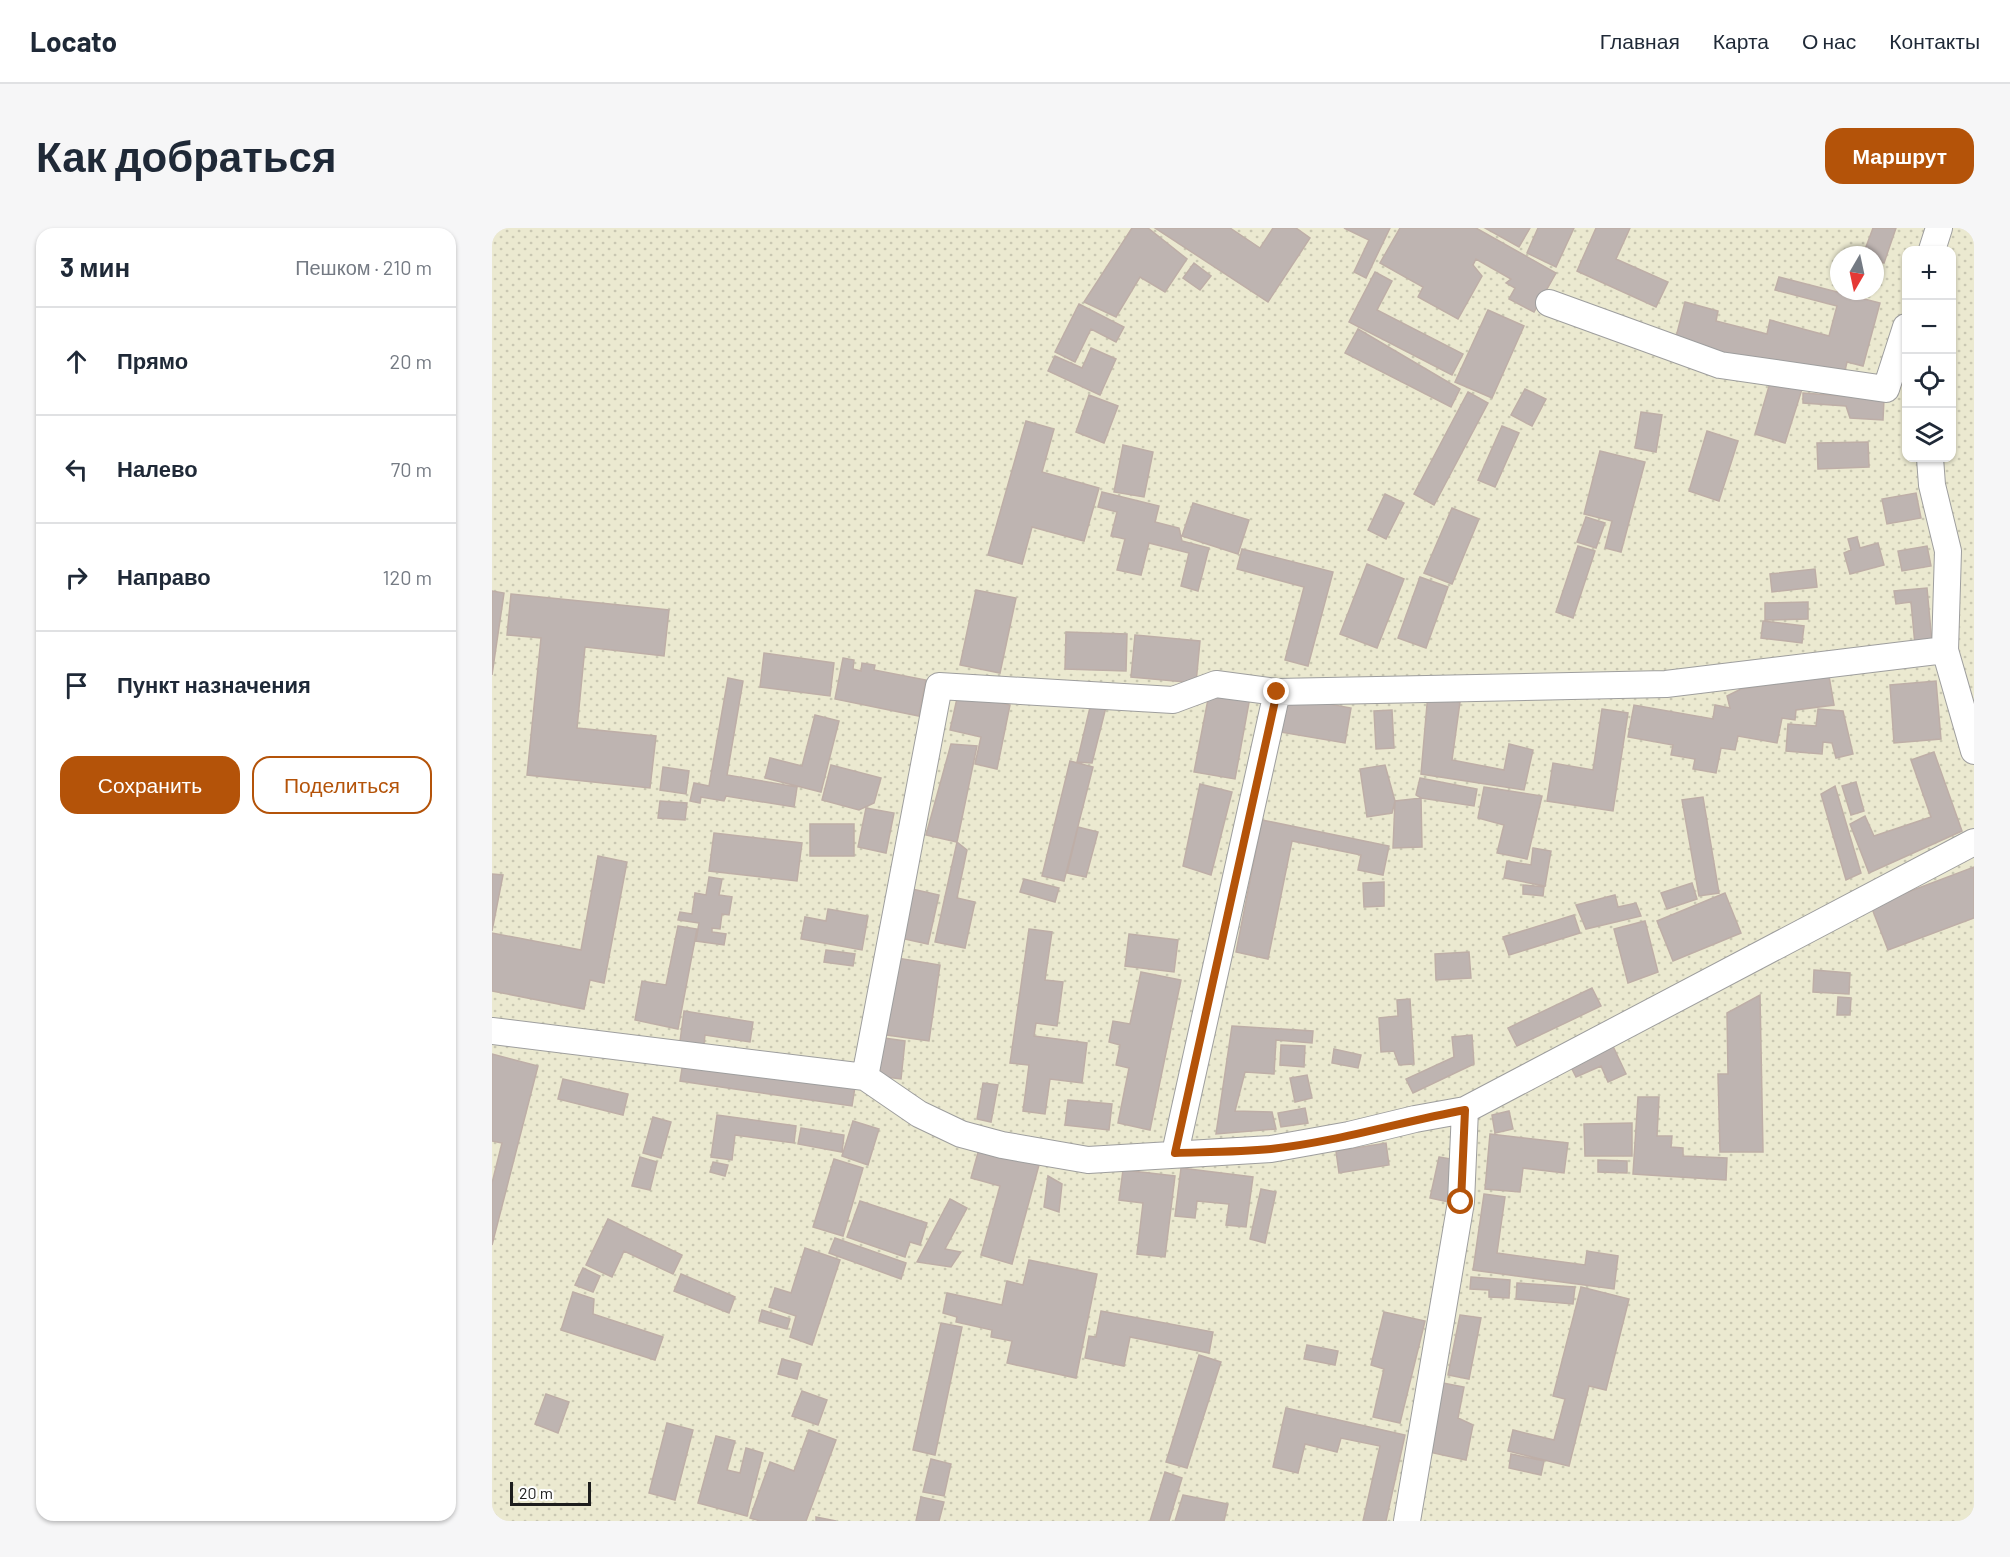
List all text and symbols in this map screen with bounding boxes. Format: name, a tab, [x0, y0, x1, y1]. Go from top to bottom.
text: Locato	[30, 24, 117, 58]
text: Главная	[1600, 28, 1680, 53]
text: Карта	[1713, 28, 1769, 53]
text: О нас	[1802, 28, 1856, 53]
text: Контакты	[1889, 28, 1980, 53]
button: Маршрут	[1825, 128, 1974, 184]
text: Как добраться	[36, 130, 336, 180]
north arrow	[1830, 246, 1884, 300]
map controls	[1902, 246, 1956, 462]
button: +	[1902, 246, 1956, 300]
text: 3 мин	[60, 251, 130, 282]
text: Пешком · 210 m	[295, 255, 432, 279]
button: −	[1902, 300, 1956, 354]
icon: ahead	[60, 345, 93, 378]
text: Прямо	[117, 347, 188, 373]
text: 20 m	[389, 349, 432, 373]
button: locate	[1902, 354, 1956, 408]
button: layers	[1902, 408, 1956, 462]
icon: left	[60, 453, 93, 486]
text: Налево	[117, 455, 198, 481]
text: 70 m	[391, 457, 432, 481]
icon: right	[60, 561, 93, 594]
text: Направо	[117, 563, 211, 589]
text: 120 m	[382, 565, 432, 589]
icon: arrive	[60, 669, 93, 702]
text: Пункт назначения	[117, 671, 311, 697]
route end	[1263, 678, 1289, 704]
button: Сохранить	[60, 756, 240, 814]
button: Поделиться	[252, 756, 432, 814]
route start	[1447, 1188, 1473, 1214]
scale bar	[510, 1479, 591, 1506]
text: 20 m	[519, 1483, 553, 1502]

